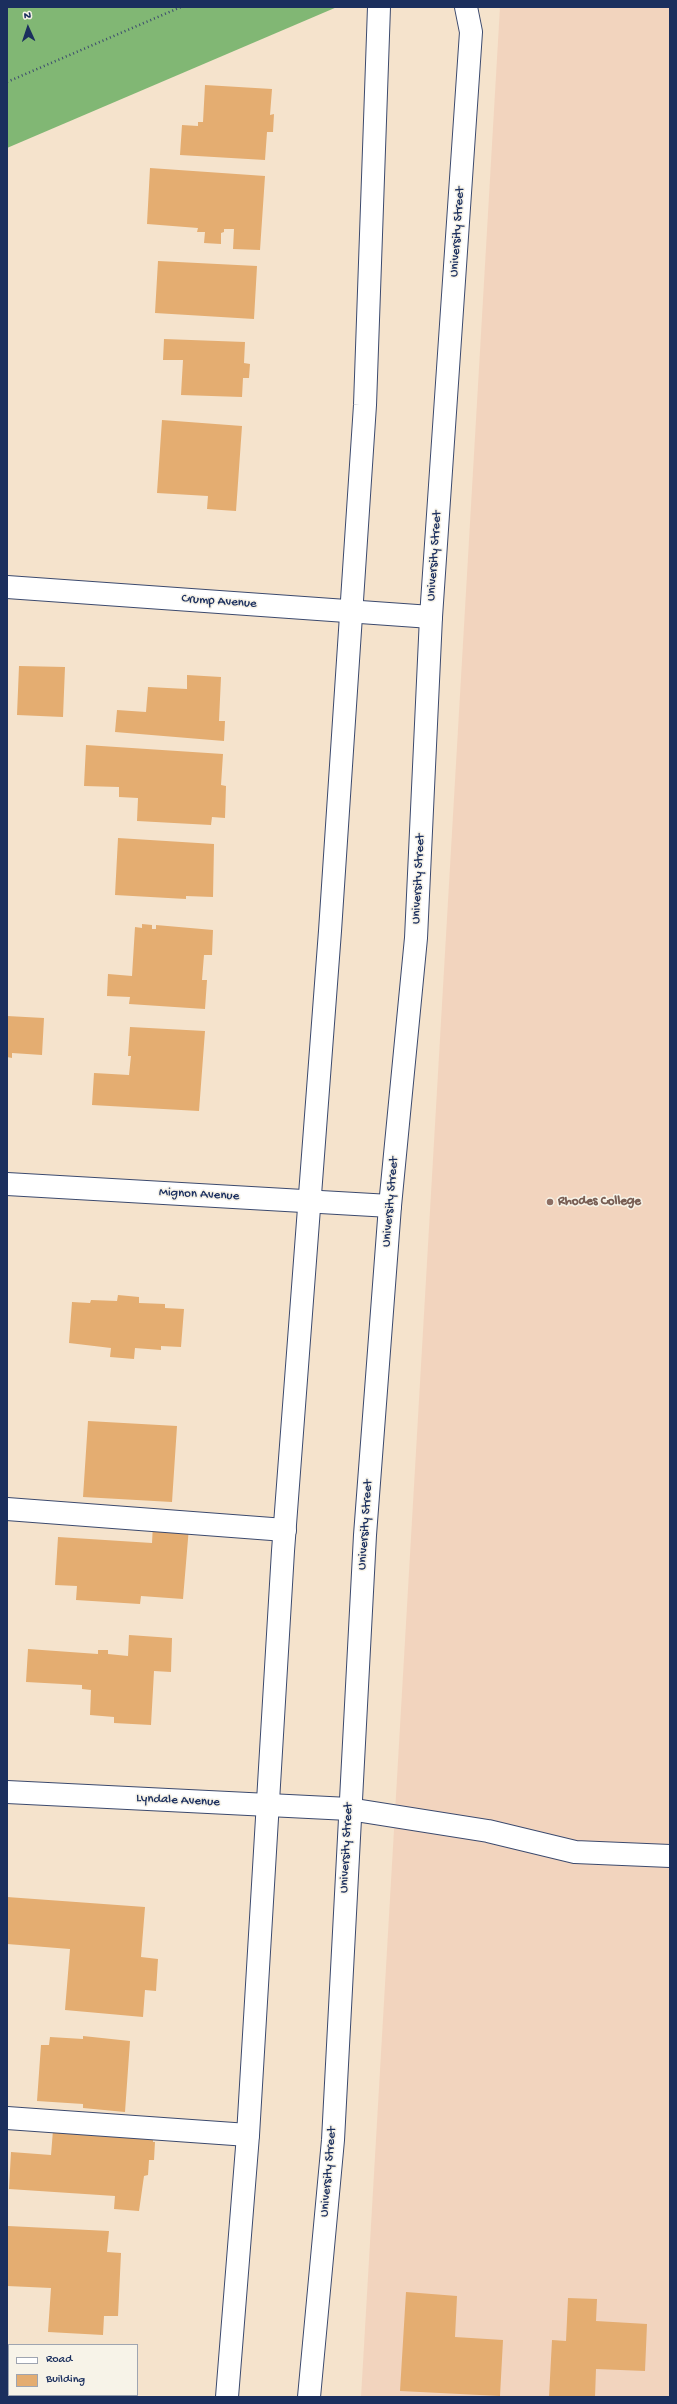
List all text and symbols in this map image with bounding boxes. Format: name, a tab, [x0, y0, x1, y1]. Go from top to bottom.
north arrow	[8, 8, 48, 48]
text: N	[23, 10, 31, 22]
street label: University Street	[447, 186, 469, 278]
street label: University Street	[424, 510, 446, 602]
street label: Crump Avenue	[181, 592, 257, 612]
street label: University Street	[409, 833, 429, 925]
street label: University Street	[379, 1156, 403, 1248]
street label: Mignon Avenue	[158, 1185, 240, 1205]
place label: Rhodes College	[558, 1194, 641, 1210]
marker: Rhodes College	[545, 1197, 555, 1207]
street label: University Street	[355, 1479, 377, 1571]
street label: Lyndale Avenue	[136, 1791, 220, 1811]
street label: University Street	[337, 1802, 357, 1894]
street label: University Street	[317, 2126, 341, 2218]
legend	[8, 2344, 138, 2396]
text: Road	[46, 2353, 72, 2367]
text: Building	[46, 2373, 85, 2387]

